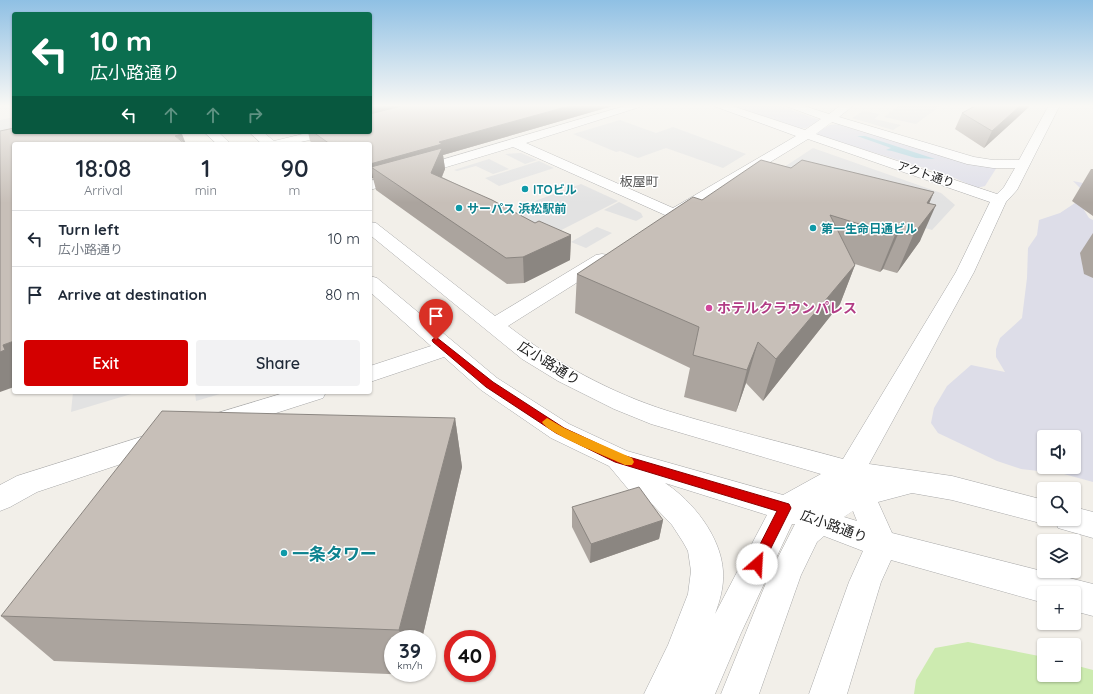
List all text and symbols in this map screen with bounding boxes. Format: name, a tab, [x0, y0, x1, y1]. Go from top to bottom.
text: 10 m	[90, 23, 152, 58]
icon: left	[24, 28, 76, 80]
text: 広小路通り	[90, 61, 180, 84]
icon: left	[118, 104, 140, 126]
icon: ahead	[160, 104, 182, 126]
icon: ahead	[202, 104, 224, 126]
icon: right	[244, 104, 266, 126]
text: 18:08	[75, 153, 131, 183]
text: 1	[201, 153, 210, 183]
text: 90	[280, 153, 309, 183]
street label: アクト通り	[895, 158, 957, 190]
district label: 板屋町	[619, 173, 659, 189]
text: Arrival	[84, 182, 123, 198]
text: min	[195, 182, 217, 198]
text: m	[289, 182, 300, 198]
place label: ITOビル	[533, 182, 577, 197]
marker: ITOビル	[520, 184, 530, 194]
place label: サーパス 浜松駅前	[467, 201, 566, 216]
marker: サーパス 浜松駅前	[454, 203, 464, 213]
text: Turn left	[58, 220, 120, 239]
place label: 第一生命日通ビル	[821, 221, 917, 236]
marker: 第一生命日通ビル	[808, 223, 818, 233]
icon: left	[24, 228, 46, 250]
text: 10 m	[328, 229, 360, 248]
text: 広小路通り	[58, 241, 123, 257]
icon: arrive	[24, 284, 46, 306]
text: Arrive at destination	[58, 285, 207, 304]
text: 80 m	[325, 285, 360, 304]
pin	[419, 299, 453, 340]
place label: ホテルクラウンパレス	[717, 299, 857, 317]
marker: ホテルクラウンパレス	[704, 303, 714, 313]
icon: arrive	[425, 305, 447, 327]
street label: 広小路通り	[515, 337, 583, 389]
button: Exit	[24, 340, 188, 386]
button: Share	[196, 340, 360, 386]
map controls	[1037, 430, 1081, 682]
button: sound	[1037, 430, 1081, 474]
button: search	[1037, 482, 1081, 526]
street label: 広小路通り	[798, 506, 870, 546]
button: layers	[1037, 534, 1081, 578]
place label: 一条タワー	[292, 543, 377, 564]
position arrow	[736, 543, 778, 585]
marker: 一条タワー	[279, 548, 289, 558]
button: +	[1037, 586, 1081, 630]
speed limit sign: 40	[444, 630, 496, 682]
text: 39	[399, 638, 421, 663]
button: −	[1037, 638, 1081, 682]
text: km/h	[397, 659, 423, 672]

